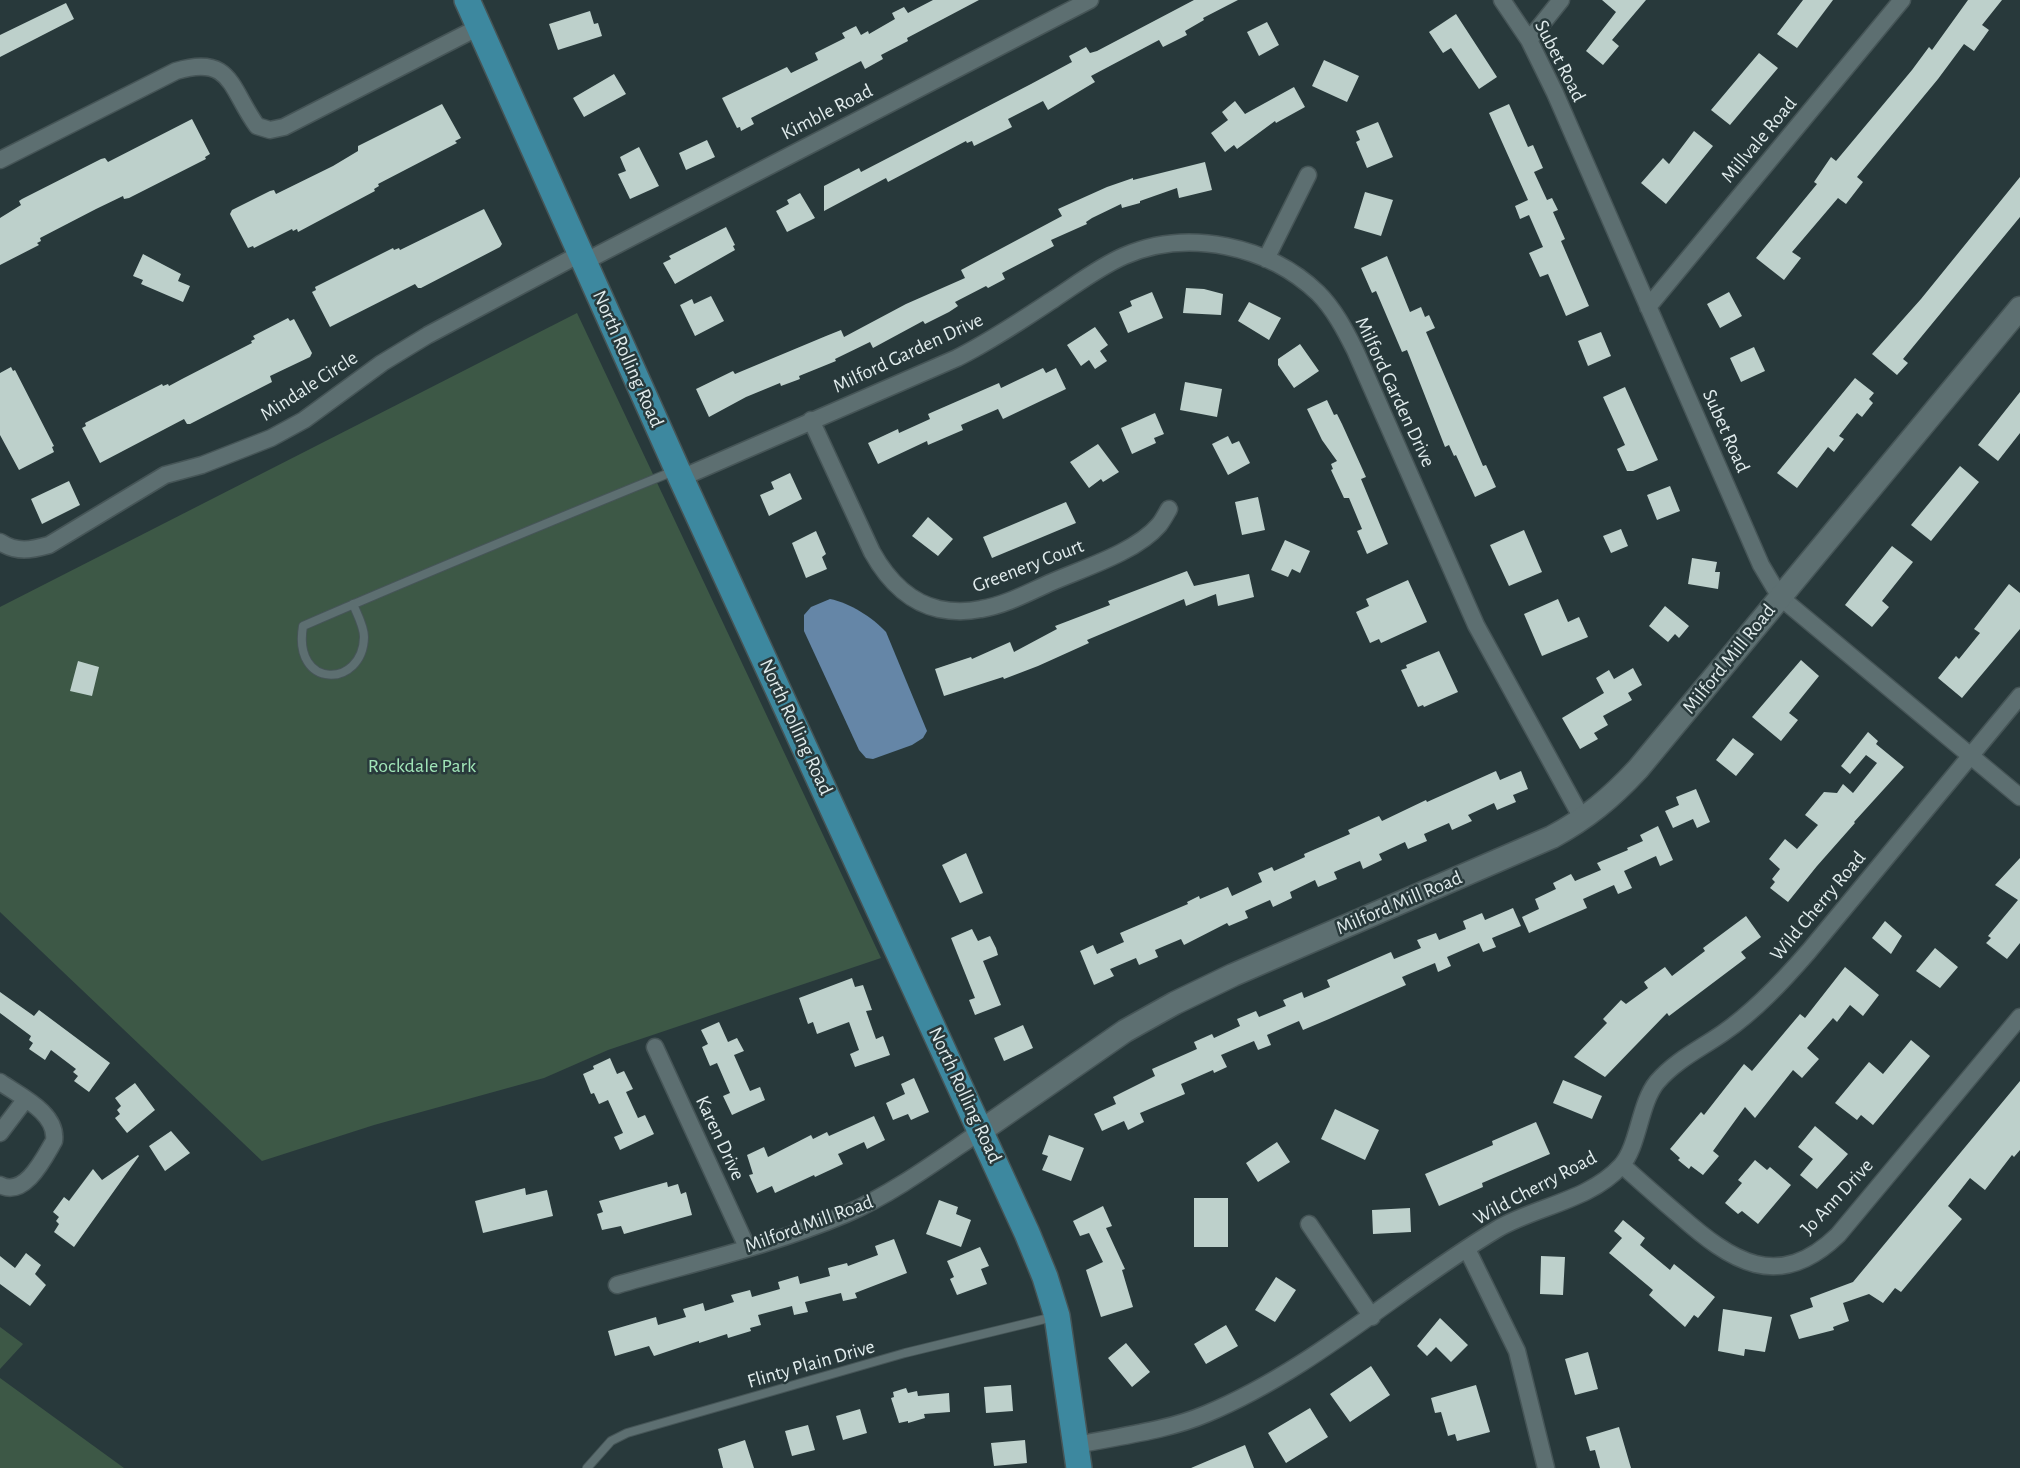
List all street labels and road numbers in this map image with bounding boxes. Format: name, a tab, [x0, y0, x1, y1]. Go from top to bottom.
street label: Subet Road	[1529, 16, 1591, 106]
street label: Kimble Road	[777, 79, 877, 145]
street label: Millvale Road	[1716, 92, 1802, 188]
street label: North Rolling Road	[587, 287, 669, 431]
street label: Milford Garden Drive	[829, 308, 987, 398]
street label: Milford Garden Drive	[1350, 313, 1440, 471]
street label: Mindale Circle	[256, 346, 362, 426]
street label: Subet Road	[1697, 386, 1755, 476]
street label: Greenery Court	[969, 534, 1087, 598]
street label: Milford Mill Road	[1677, 599, 1781, 719]
street label: North Rolling Road	[754, 655, 838, 799]
street label: Wild Cherry Road	[1765, 846, 1871, 966]
street label: Milford Mill Road	[1332, 866, 1466, 940]
street label: North Rolling Road	[923, 1023, 1007, 1167]
street label: Karen Drive	[690, 1092, 750, 1184]
street label: Wild Cherry Road	[1469, 1145, 1601, 1231]
street label: Jo Ann Drive	[1796, 1154, 1878, 1240]
street label: Milford Mill Road	[742, 1190, 876, 1258]
street label: Flinty Plain Drive	[744, 1334, 878, 1394]

